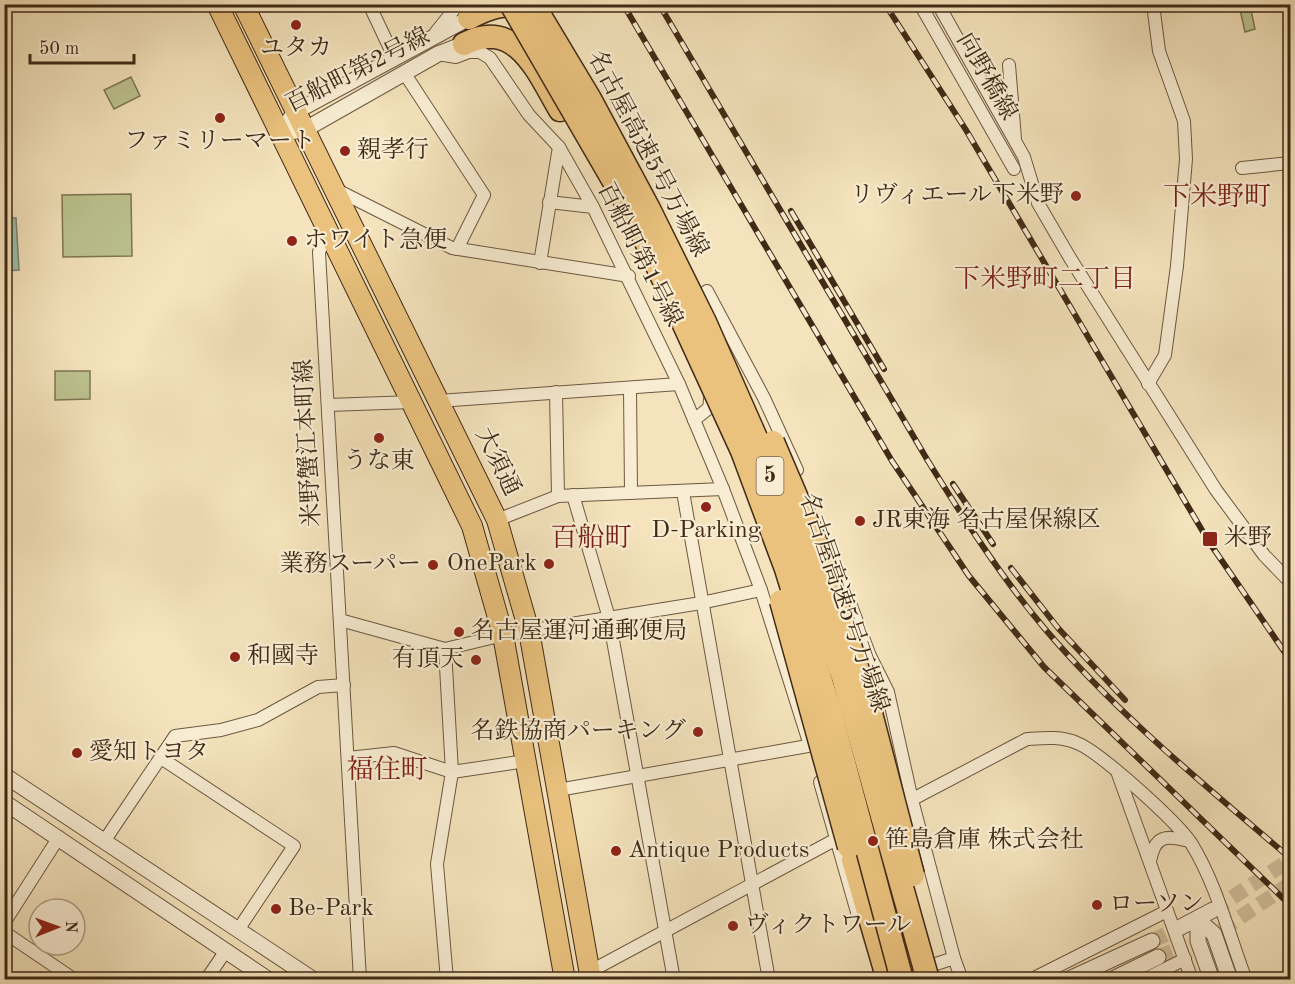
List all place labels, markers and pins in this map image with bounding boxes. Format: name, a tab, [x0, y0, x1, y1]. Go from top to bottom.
marker: ユタカ	[289, 18, 303, 32]
place label: ユタカ	[260, 36, 332, 61]
marker: ファミリーマート	[213, 111, 227, 125]
place label: ファミリーマート	[124, 129, 316, 154]
place label: 親孝行	[357, 136, 429, 163]
marker: 親孝行	[338, 144, 352, 158]
place label: リヴィエール下米野	[850, 181, 1064, 208]
marker: リヴィエール下米野	[1069, 189, 1083, 203]
place label: ホワイト急便	[304, 226, 447, 253]
marker: ホワイト急便	[285, 234, 299, 248]
marker: うな東	[372, 431, 386, 445]
place label: うな東	[343, 447, 415, 474]
marker: D-Parking	[699, 500, 713, 514]
place label: JR東海 名古屋保線区	[872, 506, 1101, 533]
marker: JR東海 名古屋保線区	[853, 514, 867, 528]
place label: D-Parking	[651, 519, 761, 543]
place label: 米野	[1224, 524, 1272, 551]
marker: 米野	[1201, 530, 1219, 548]
place label: 業務スーパー	[279, 550, 421, 577]
place label: OnePark	[447, 552, 537, 576]
marker: OnePark	[542, 557, 556, 571]
marker: 業務スーパー	[426, 558, 440, 572]
place label: 名古屋運河通郵便局	[471, 617, 687, 644]
marker: 名古屋運河通郵便局	[452, 625, 466, 639]
place label: 和國寺	[247, 642, 319, 669]
place label: 有頂天	[392, 645, 464, 672]
marker: 和國寺	[228, 650, 242, 664]
marker: 有頂天	[469, 653, 483, 667]
place label: 名鉄協商パーキング	[471, 717, 686, 744]
marker: 名鉄協商パーキング	[691, 725, 705, 739]
place label: 愛知トヨタ	[89, 738, 209, 765]
marker: 愛知トヨタ	[70, 746, 84, 760]
place label: 笹島倉庫 株式会社	[885, 826, 1084, 853]
marker: 笹島倉庫 株式会社	[866, 834, 880, 848]
place label: Antique Products	[628, 839, 810, 863]
marker: Antique Products	[609, 844, 623, 858]
place label: ローソン	[1109, 893, 1204, 917]
place label: Be-Park	[288, 897, 374, 921]
marker: ローソン	[1090, 898, 1104, 912]
marker: Be-Park	[269, 902, 283, 916]
place label: ヴィクトワール	[745, 912, 911, 938]
marker: ヴィクトワール	[726, 919, 740, 933]

